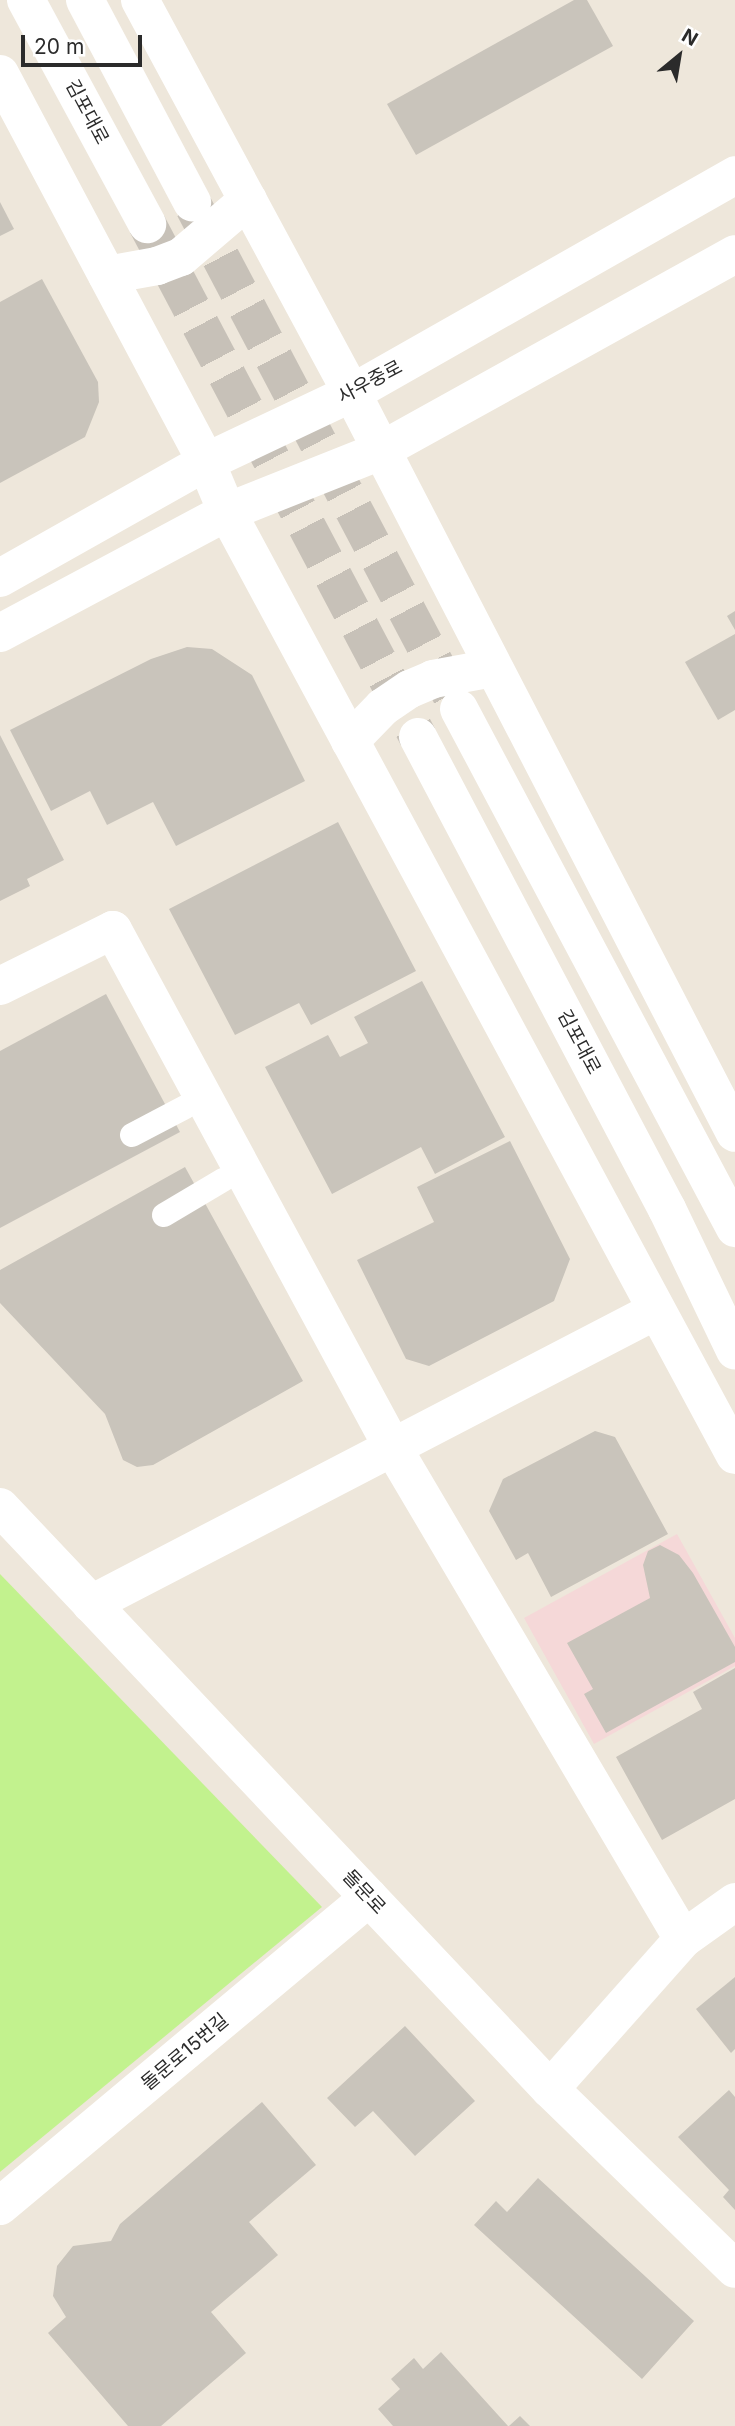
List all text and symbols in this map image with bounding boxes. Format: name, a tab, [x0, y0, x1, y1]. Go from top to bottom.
scale bar	[24, 21, 145, 65]
north arrow	[644, 21, 714, 91]
text: N	[678, 24, 702, 51]
text: 20 m	[34, 34, 84, 59]
street label: 김포대로	[61, 76, 113, 148]
street label: 사우중로	[334, 356, 406, 408]
street label: 김포대로	[553, 1006, 605, 1078]
street label: 돌문로	[338, 1865, 390, 1919]
street label: 돌문로15번길	[137, 2009, 233, 2095]

